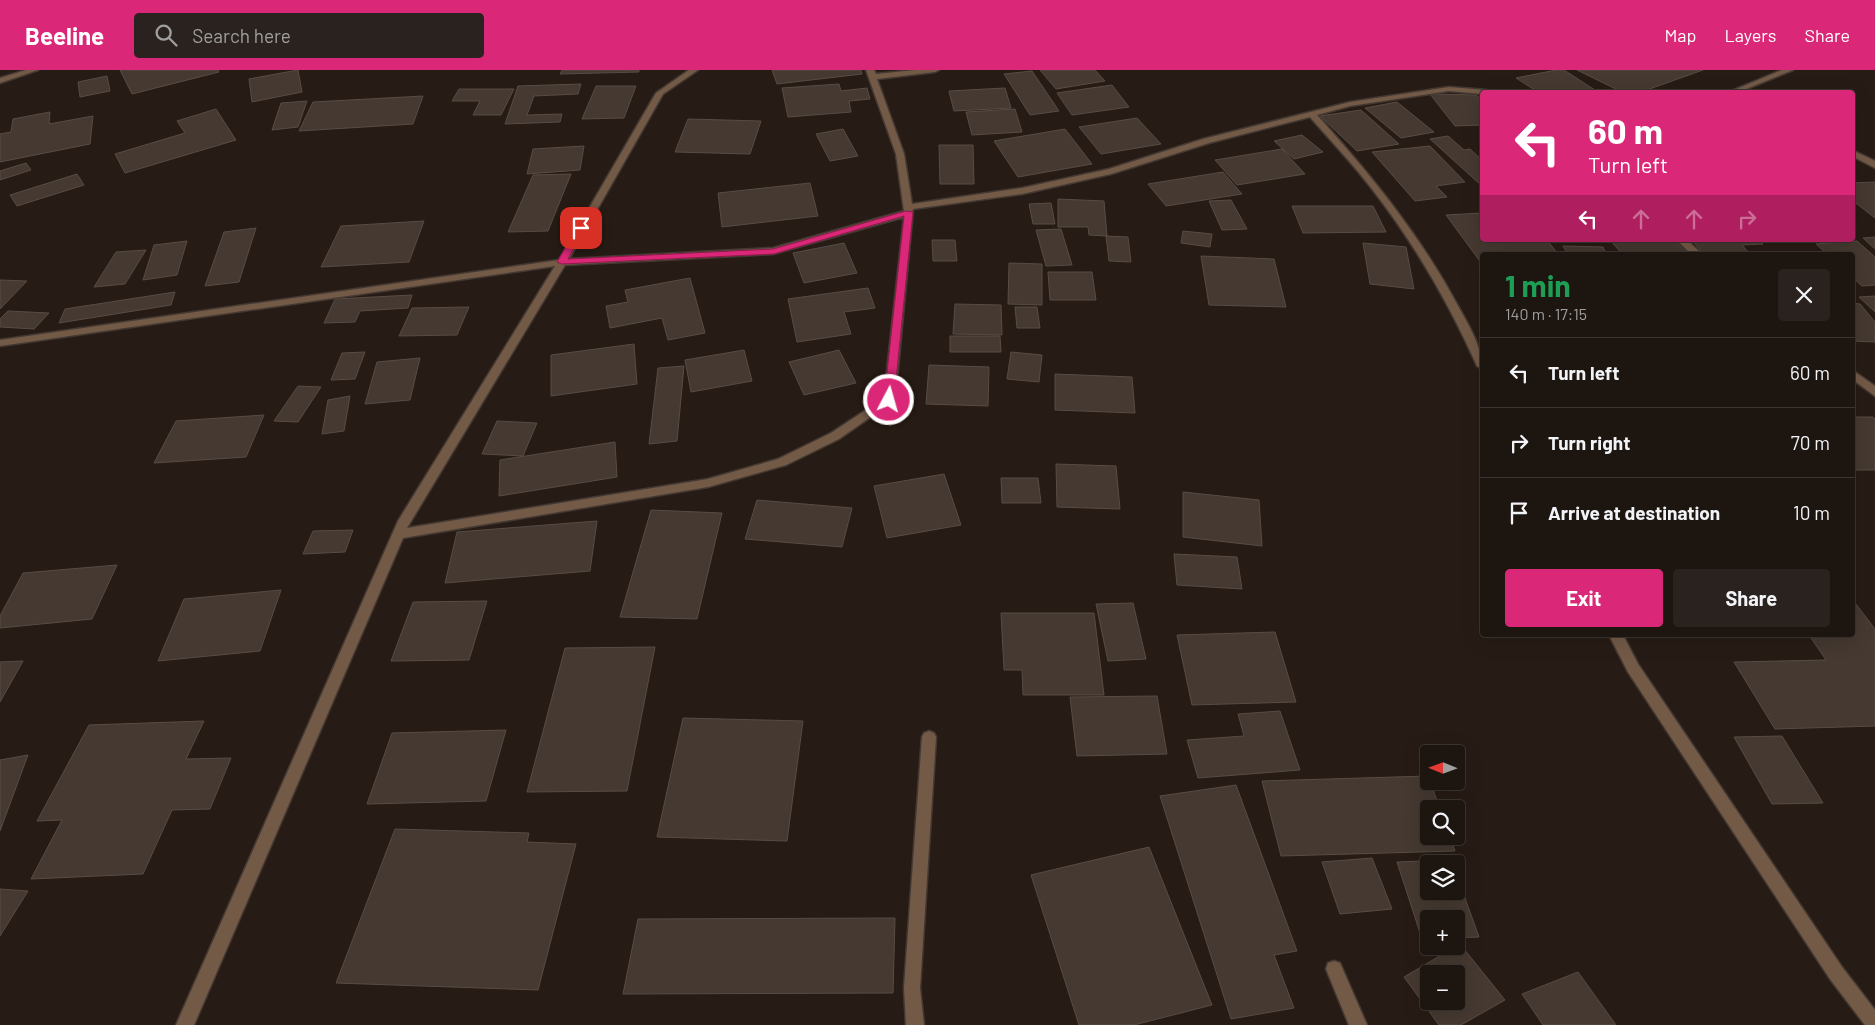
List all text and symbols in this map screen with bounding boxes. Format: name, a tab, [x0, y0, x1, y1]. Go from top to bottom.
search box	[134, 13, 484, 58]
text: Beeline	[25, 21, 104, 50]
icon: search	[152, 21, 180, 49]
text: Search here	[192, 24, 291, 47]
text: Map	[1664, 24, 1696, 46]
text: Layers	[1724, 24, 1777, 46]
text: Share	[1805, 24, 1850, 46]
text: 60 m	[1588, 109, 1663, 151]
icon: left	[1505, 110, 1570, 175]
text: Turn left	[1588, 151, 1668, 177]
icon: left	[1574, 205, 1602, 233]
icon: ahead	[1627, 205, 1655, 233]
icon: ahead	[1680, 205, 1708, 233]
icon: right	[1733, 205, 1761, 233]
pin	[560, 207, 602, 249]
icon: arrive	[567, 214, 595, 242]
text: 1 min	[1505, 267, 1571, 303]
button: close	[1778, 269, 1830, 321]
text: 140 m · 17:15	[1505, 304, 1587, 323]
icon: left	[1505, 359, 1533, 387]
text: Turn left	[1548, 361, 1619, 384]
text: 60 m	[1790, 361, 1830, 384]
position arrow	[862, 373, 914, 425]
icon: right	[1505, 429, 1533, 457]
text: Turn right	[1548, 431, 1630, 454]
text: 70 m	[1791, 431, 1830, 454]
icon: arrive	[1505, 499, 1533, 527]
text: Arrive at destination	[1548, 501, 1720, 524]
text: 10 m	[1793, 501, 1830, 524]
button: Exit	[1505, 569, 1663, 627]
button: Share	[1673, 569, 1830, 627]
north arrow	[1420, 745, 1465, 790]
map controls	[1420, 745, 1465, 1010]
button: search	[1420, 800, 1465, 845]
button: layers	[1420, 855, 1465, 900]
button: +	[1420, 910, 1465, 955]
button: −	[1420, 965, 1465, 1010]

